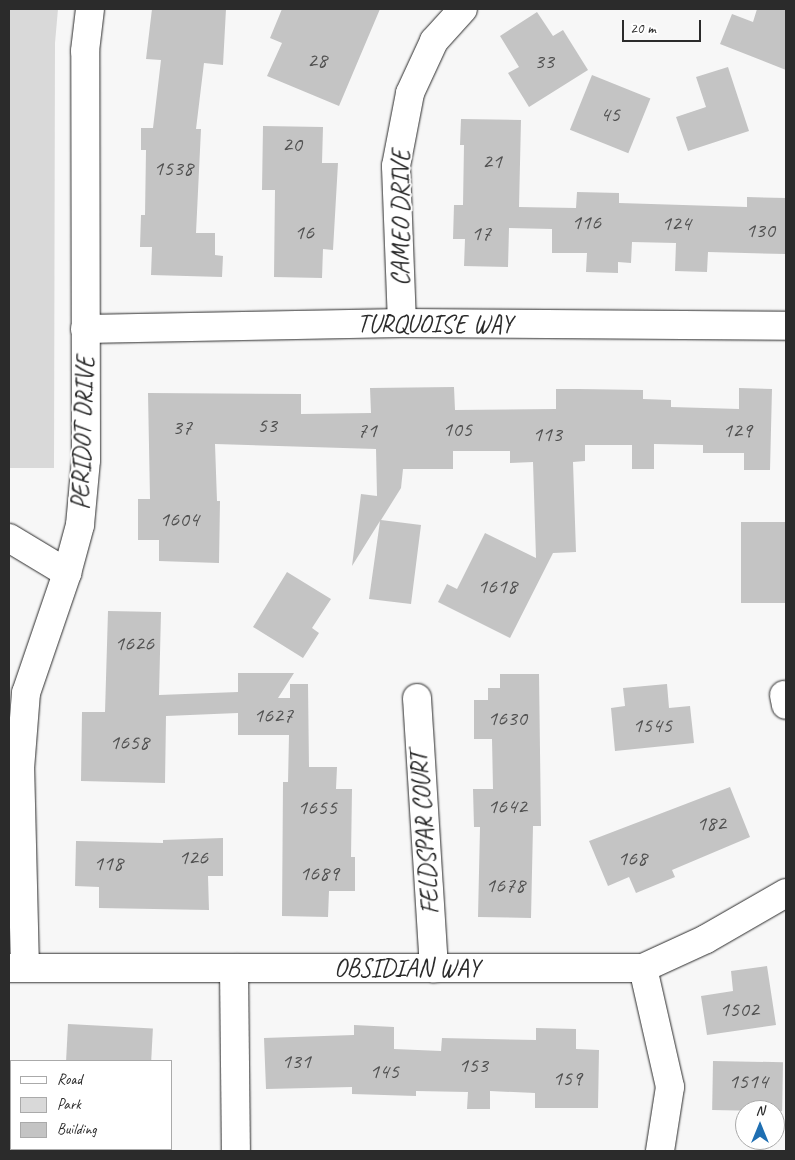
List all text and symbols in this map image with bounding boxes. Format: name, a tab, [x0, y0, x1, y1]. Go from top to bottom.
scale bar	[625, 10, 704, 42]
text: 20 m	[630, 19, 656, 38]
house number: 28	[307, 48, 327, 74]
house number: 33	[534, 49, 554, 75]
house number: 45	[600, 102, 620, 128]
house number: 20	[282, 132, 302, 158]
house number: 21	[482, 149, 502, 175]
street label: CAMEO DRIVE	[386, 150, 416, 286]
house number: 1538	[153, 156, 193, 182]
house number: 116	[571, 210, 601, 236]
house number: 124	[661, 211, 691, 237]
house number: 130	[745, 218, 775, 244]
house number: 16	[294, 220, 314, 246]
house number: 17	[471, 221, 491, 247]
street label: TURQUOISE WAY	[357, 309, 513, 339]
street label: PERIDOT DRIVE	[65, 356, 101, 510]
house number: 53	[257, 413, 277, 439]
house number: 37	[172, 415, 192, 441]
house number: 105	[442, 417, 472, 443]
house number: 71	[357, 418, 377, 444]
house number: 129	[722, 418, 752, 444]
house number: 113	[532, 422, 562, 448]
house number: 1604	[159, 507, 199, 533]
house number: 1618	[477, 574, 517, 600]
house number: 1626	[114, 631, 154, 657]
house number: 1627	[253, 703, 293, 729]
house number: 1630	[487, 706, 527, 732]
house number: 1545	[632, 713, 672, 739]
house number: 1658	[109, 730, 149, 756]
street label: FELDSPAR COURT	[404, 751, 446, 915]
house number: 1642	[487, 794, 527, 820]
house number: 1655	[297, 795, 337, 821]
house number: 182	[696, 811, 726, 837]
house number: 126	[178, 845, 208, 871]
house number: 168	[617, 846, 647, 872]
house number: 118	[93, 851, 123, 877]
house number: 1689	[299, 861, 339, 887]
house number: 1678	[485, 873, 525, 899]
street label: OBSIDIAN WAY	[334, 953, 480, 983]
house number: 1502	[719, 997, 759, 1023]
house number: 131	[281, 1049, 311, 1075]
house number: 153	[458, 1053, 488, 1079]
house number: 145	[369, 1059, 399, 1085]
legend	[10, 1060, 172, 1150]
house number: 159	[552, 1066, 582, 1092]
house number: 1514	[728, 1069, 768, 1095]
text: Road	[57, 1070, 82, 1089]
text: Park	[57, 1095, 81, 1114]
north arrow	[735, 1100, 785, 1150]
text: N	[756, 1102, 764, 1119]
text: Building	[57, 1120, 96, 1139]

